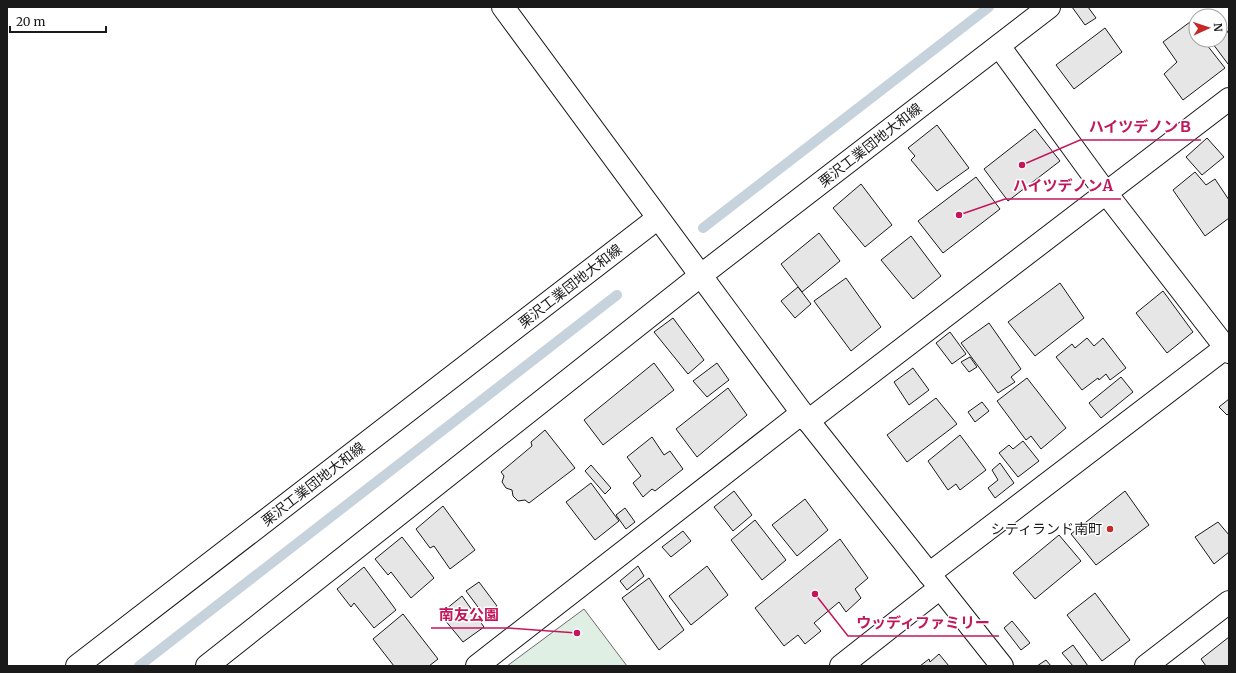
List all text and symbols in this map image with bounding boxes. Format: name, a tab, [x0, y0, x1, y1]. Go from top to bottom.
scale bar	[10, 8, 106, 34]
north arrow	[1188, 8, 1228, 48]
text: 20 m	[16, 14, 45, 29]
text: N	[1211, 23, 1225, 32]
street label: 栗沢工業団地大和線	[815, 99, 925, 191]
callout: ハイツデノンＢ	[1080, 113, 1201, 140]
text: ハイツデノンＢ	[1089, 117, 1193, 136]
callout: ハイツデノンA	[1005, 172, 1121, 199]
text: ハイツデノンA	[1013, 176, 1114, 195]
street label: 栗沢工業団地大和線	[515, 240, 625, 332]
street label: 栗沢工業団地大和線	[258, 438, 368, 530]
place label: シティランド南町	[991, 520, 1102, 538]
marker: シティランド南町	[1105, 524, 1115, 534]
callout: 南友公園	[431, 601, 507, 628]
text: 南友公園	[439, 605, 499, 624]
callout: ウッディファミリー	[848, 609, 999, 636]
text: ウッディファミリー	[856, 613, 990, 632]

